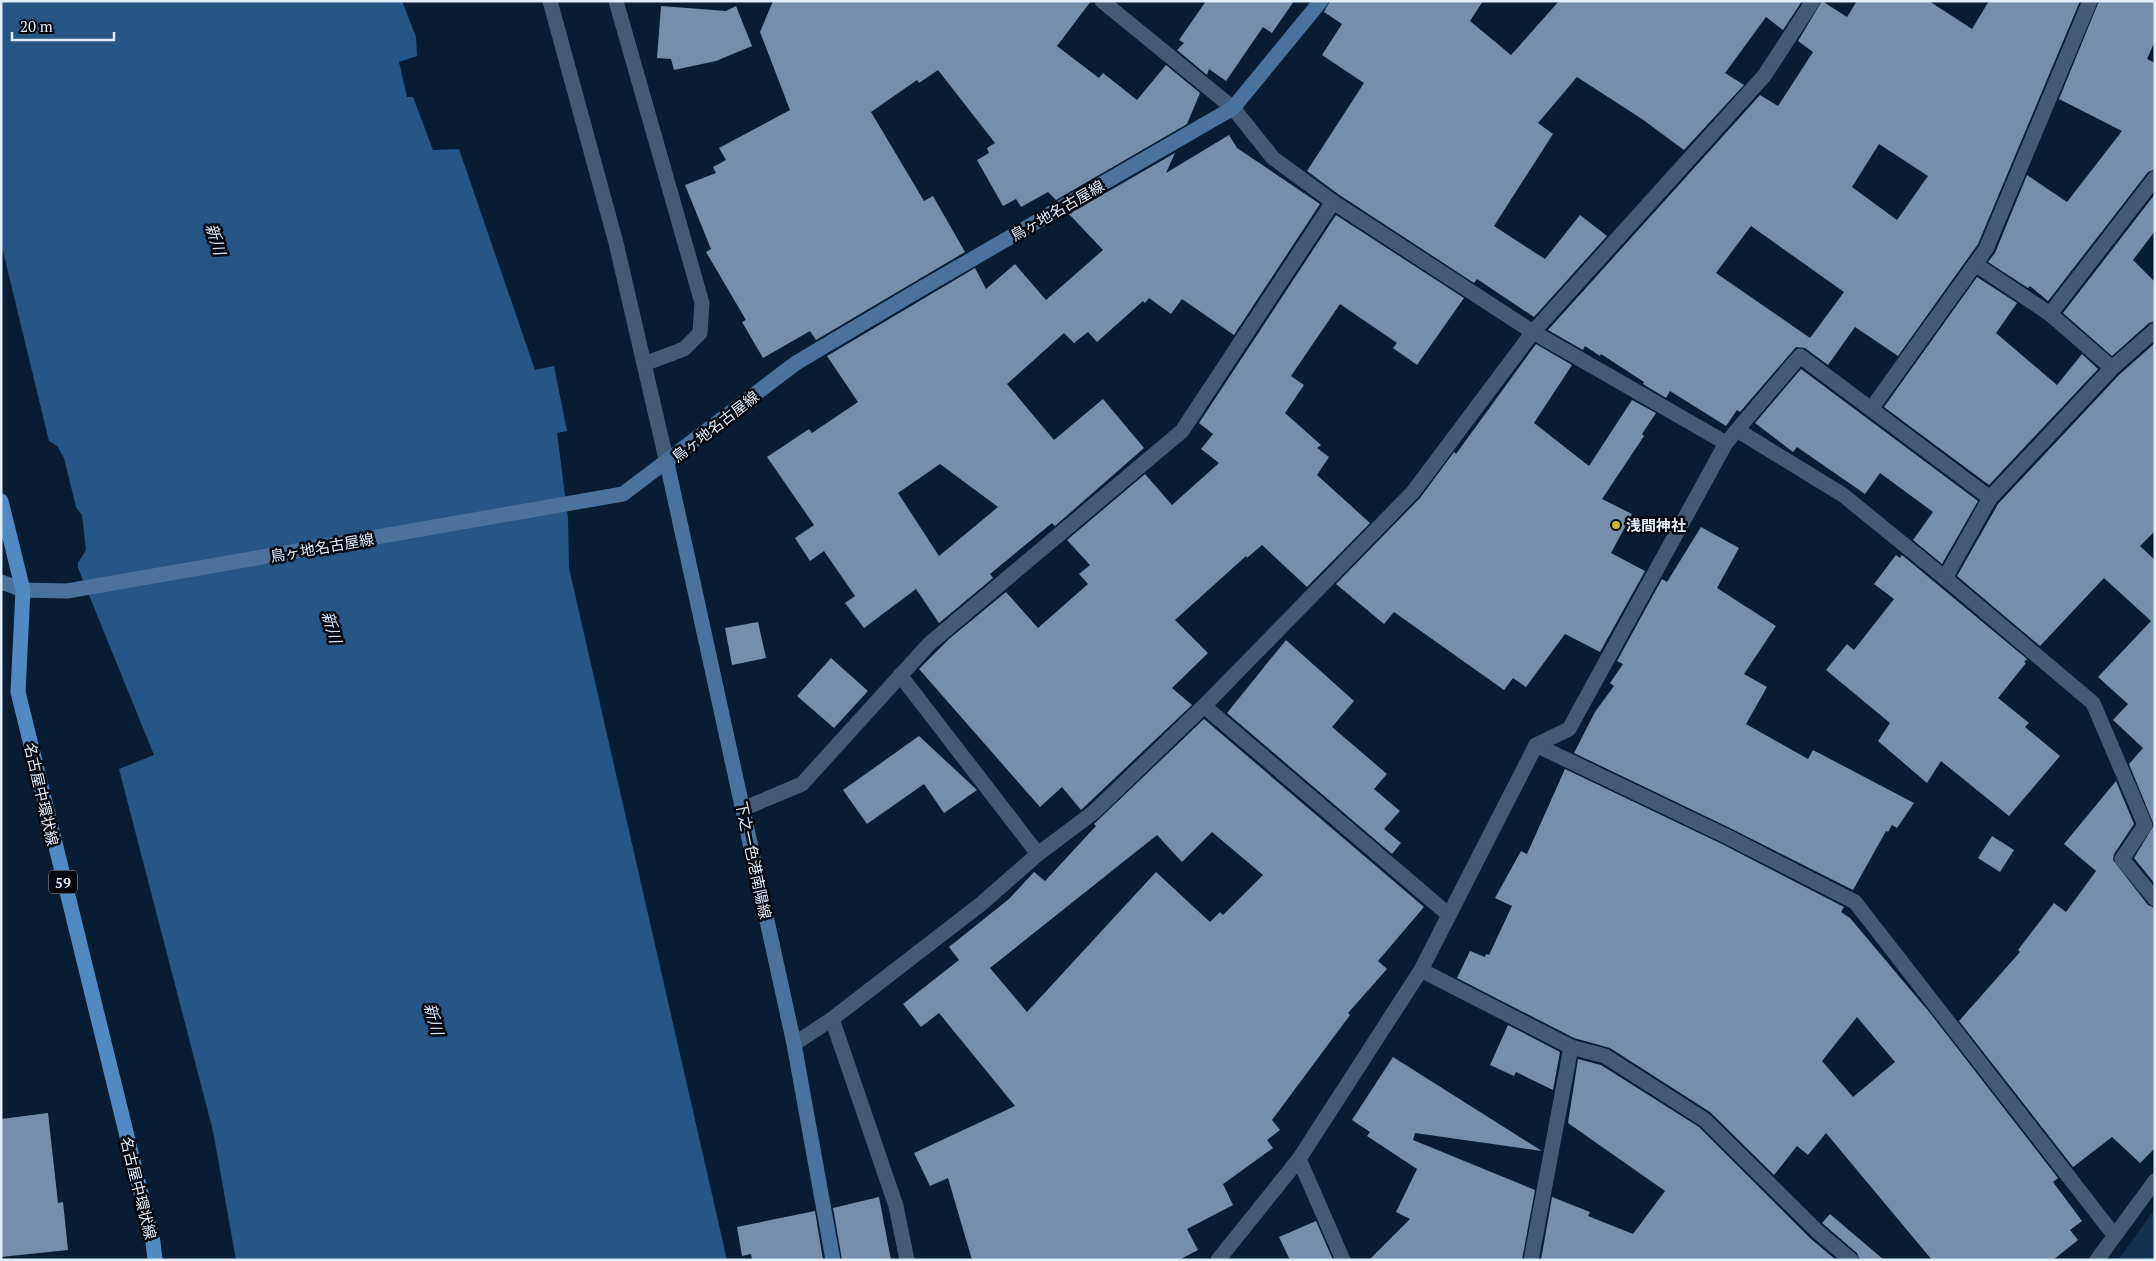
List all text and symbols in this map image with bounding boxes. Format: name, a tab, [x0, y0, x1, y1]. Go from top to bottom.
scale bar	[12, 10, 115, 42]
text: 20 m	[20, 16, 53, 36]
street label: 鳥ヶ地名古屋線	[1007, 175, 1107, 245]
water label: 新川	[201, 220, 232, 259]
street label: 鳥ヶ地名古屋線	[667, 386, 763, 466]
place label: 浅間神社	[1626, 515, 1686, 535]
marker: 浅間神社	[1610, 519, 1622, 531]
street label: 鳥ヶ地名古屋線	[269, 528, 375, 566]
water label: 新川	[317, 609, 348, 647]
street label: 名古屋中環状線	[20, 741, 64, 847]
street label: 下之一色港南陽線	[732, 799, 776, 921]
road number: 59	[49, 870, 77, 894]
water label: 新川	[419, 1001, 449, 1039]
street label: 名古屋中環状線	[117, 1135, 161, 1241]

